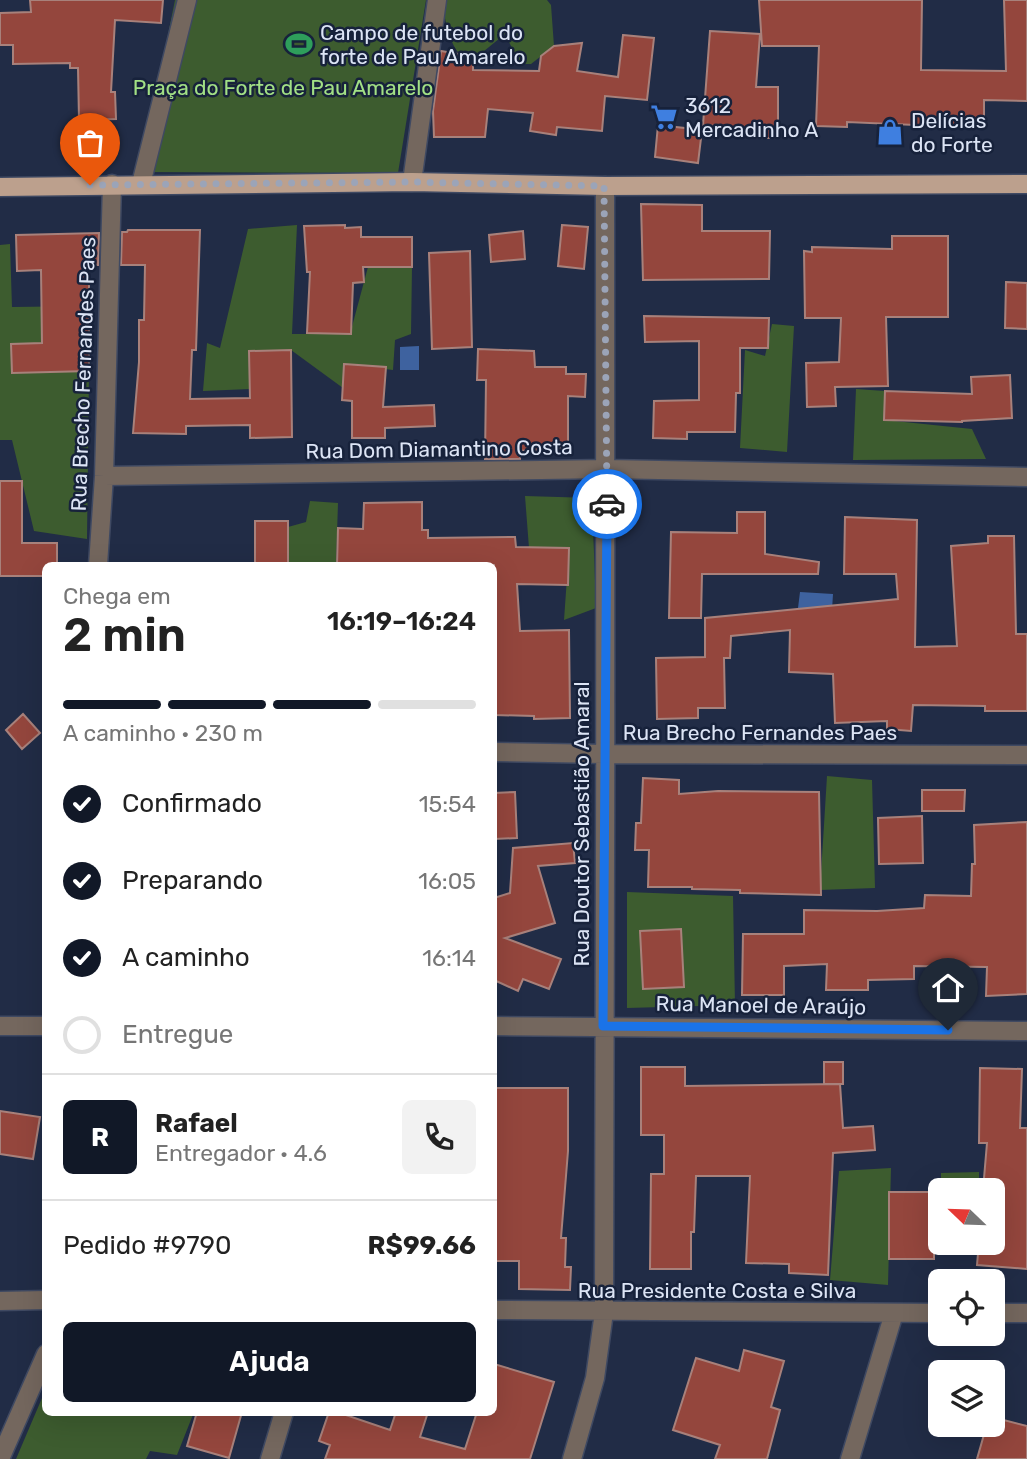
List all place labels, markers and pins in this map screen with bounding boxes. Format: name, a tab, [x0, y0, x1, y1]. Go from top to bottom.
place label: Campo de futebol do forte de Pau Amarelo	[320, 20, 526, 69]
sports icon: Campo de futebol do forte de Pau Amarelo	[284, 29, 314, 59]
place label: 3612 Mercadinho A	[685, 93, 818, 142]
supermarket icon: 3612 Mercadinho A	[649, 102, 679, 132]
place label: Delícias do Forte	[911, 108, 993, 157]
pin	[60, 113, 120, 185]
shop icon: Delícias do Forte	[875, 117, 905, 147]
pin	[918, 958, 978, 1030]

